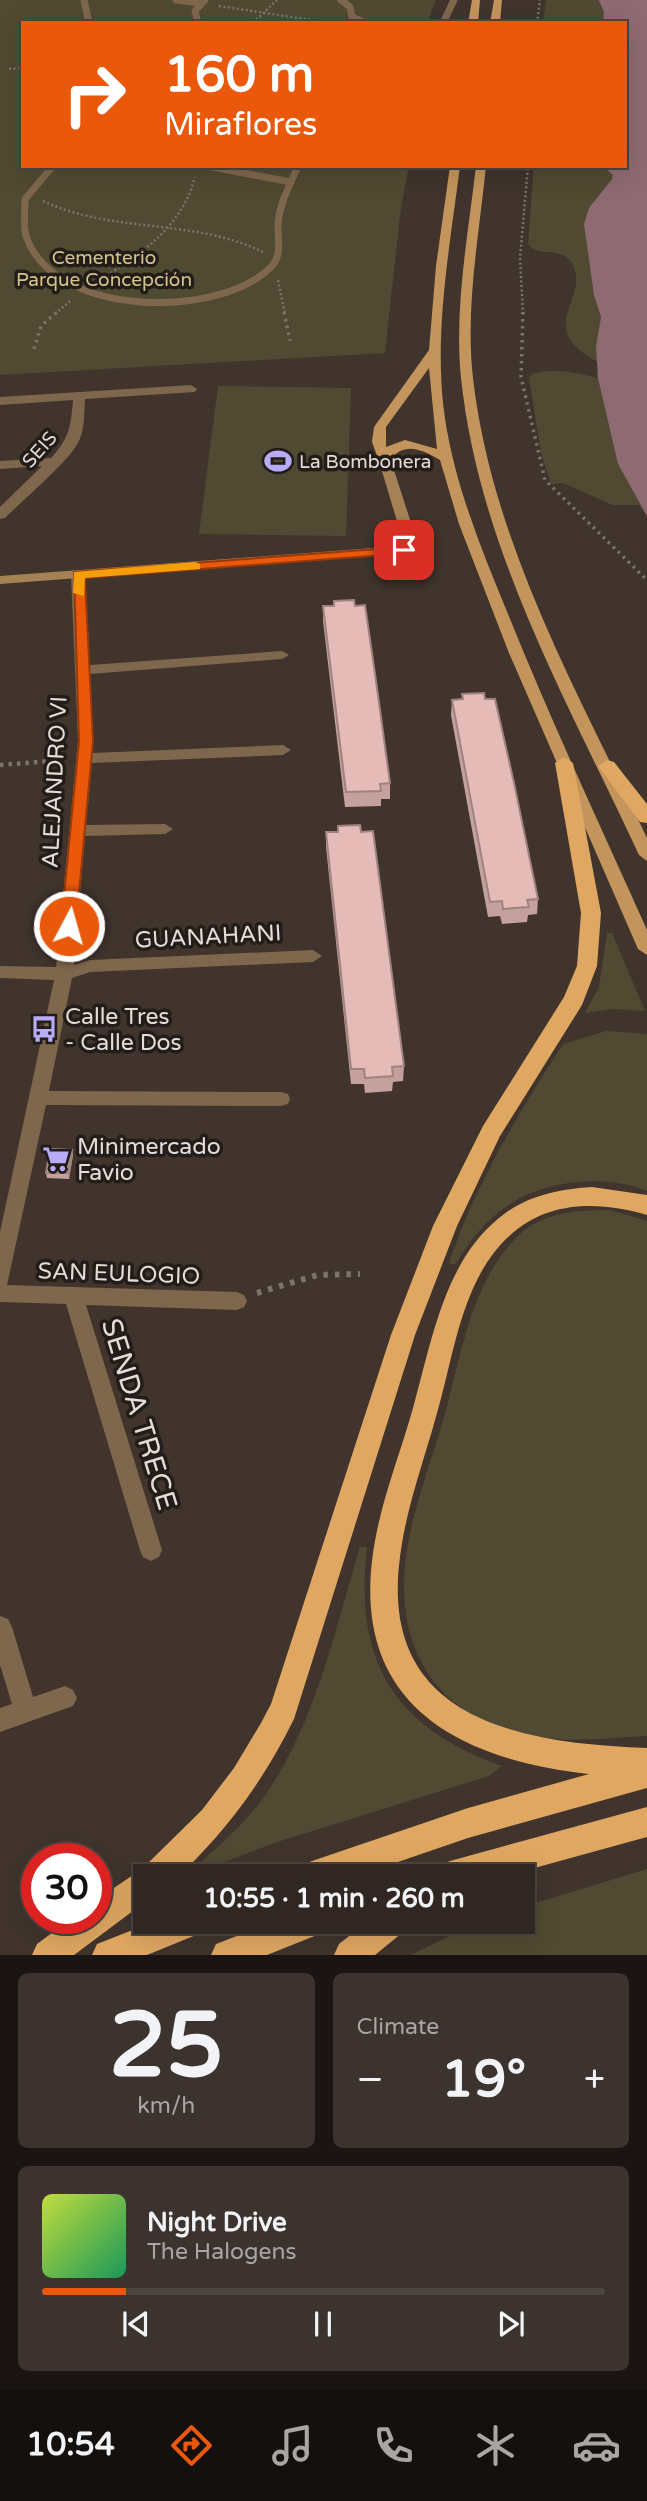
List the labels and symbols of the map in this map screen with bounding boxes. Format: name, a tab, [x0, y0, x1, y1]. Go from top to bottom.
park label: Cementerio Parque Concepción	[16, 247, 192, 291]
street label: SEIS	[18, 427, 62, 472]
sports icon: La Bombonera	[263, 446, 293, 476]
place label: La Bombonera	[299, 451, 431, 473]
pin	[374, 520, 434, 580]
street label: ALEJANDRO VI	[37, 695, 73, 869]
position arrow	[32, 889, 106, 963]
street label: GUANAHANI	[134, 919, 282, 955]
place label: Calle Tres - Calle Dos	[65, 1003, 182, 1057]
bus stop icon: Calle Tres - Calle Dos	[29, 1014, 59, 1044]
place label: Minimercado Favio	[77, 1133, 221, 1187]
supermarket icon: Minimercado Favio	[41, 1144, 71, 1174]
street label: SAN EULOGIO	[37, 1257, 201, 1291]
street label: SENDA TRECE	[94, 1314, 184, 1514]
speed limit sign: 30	[21, 1843, 112, 1934]

